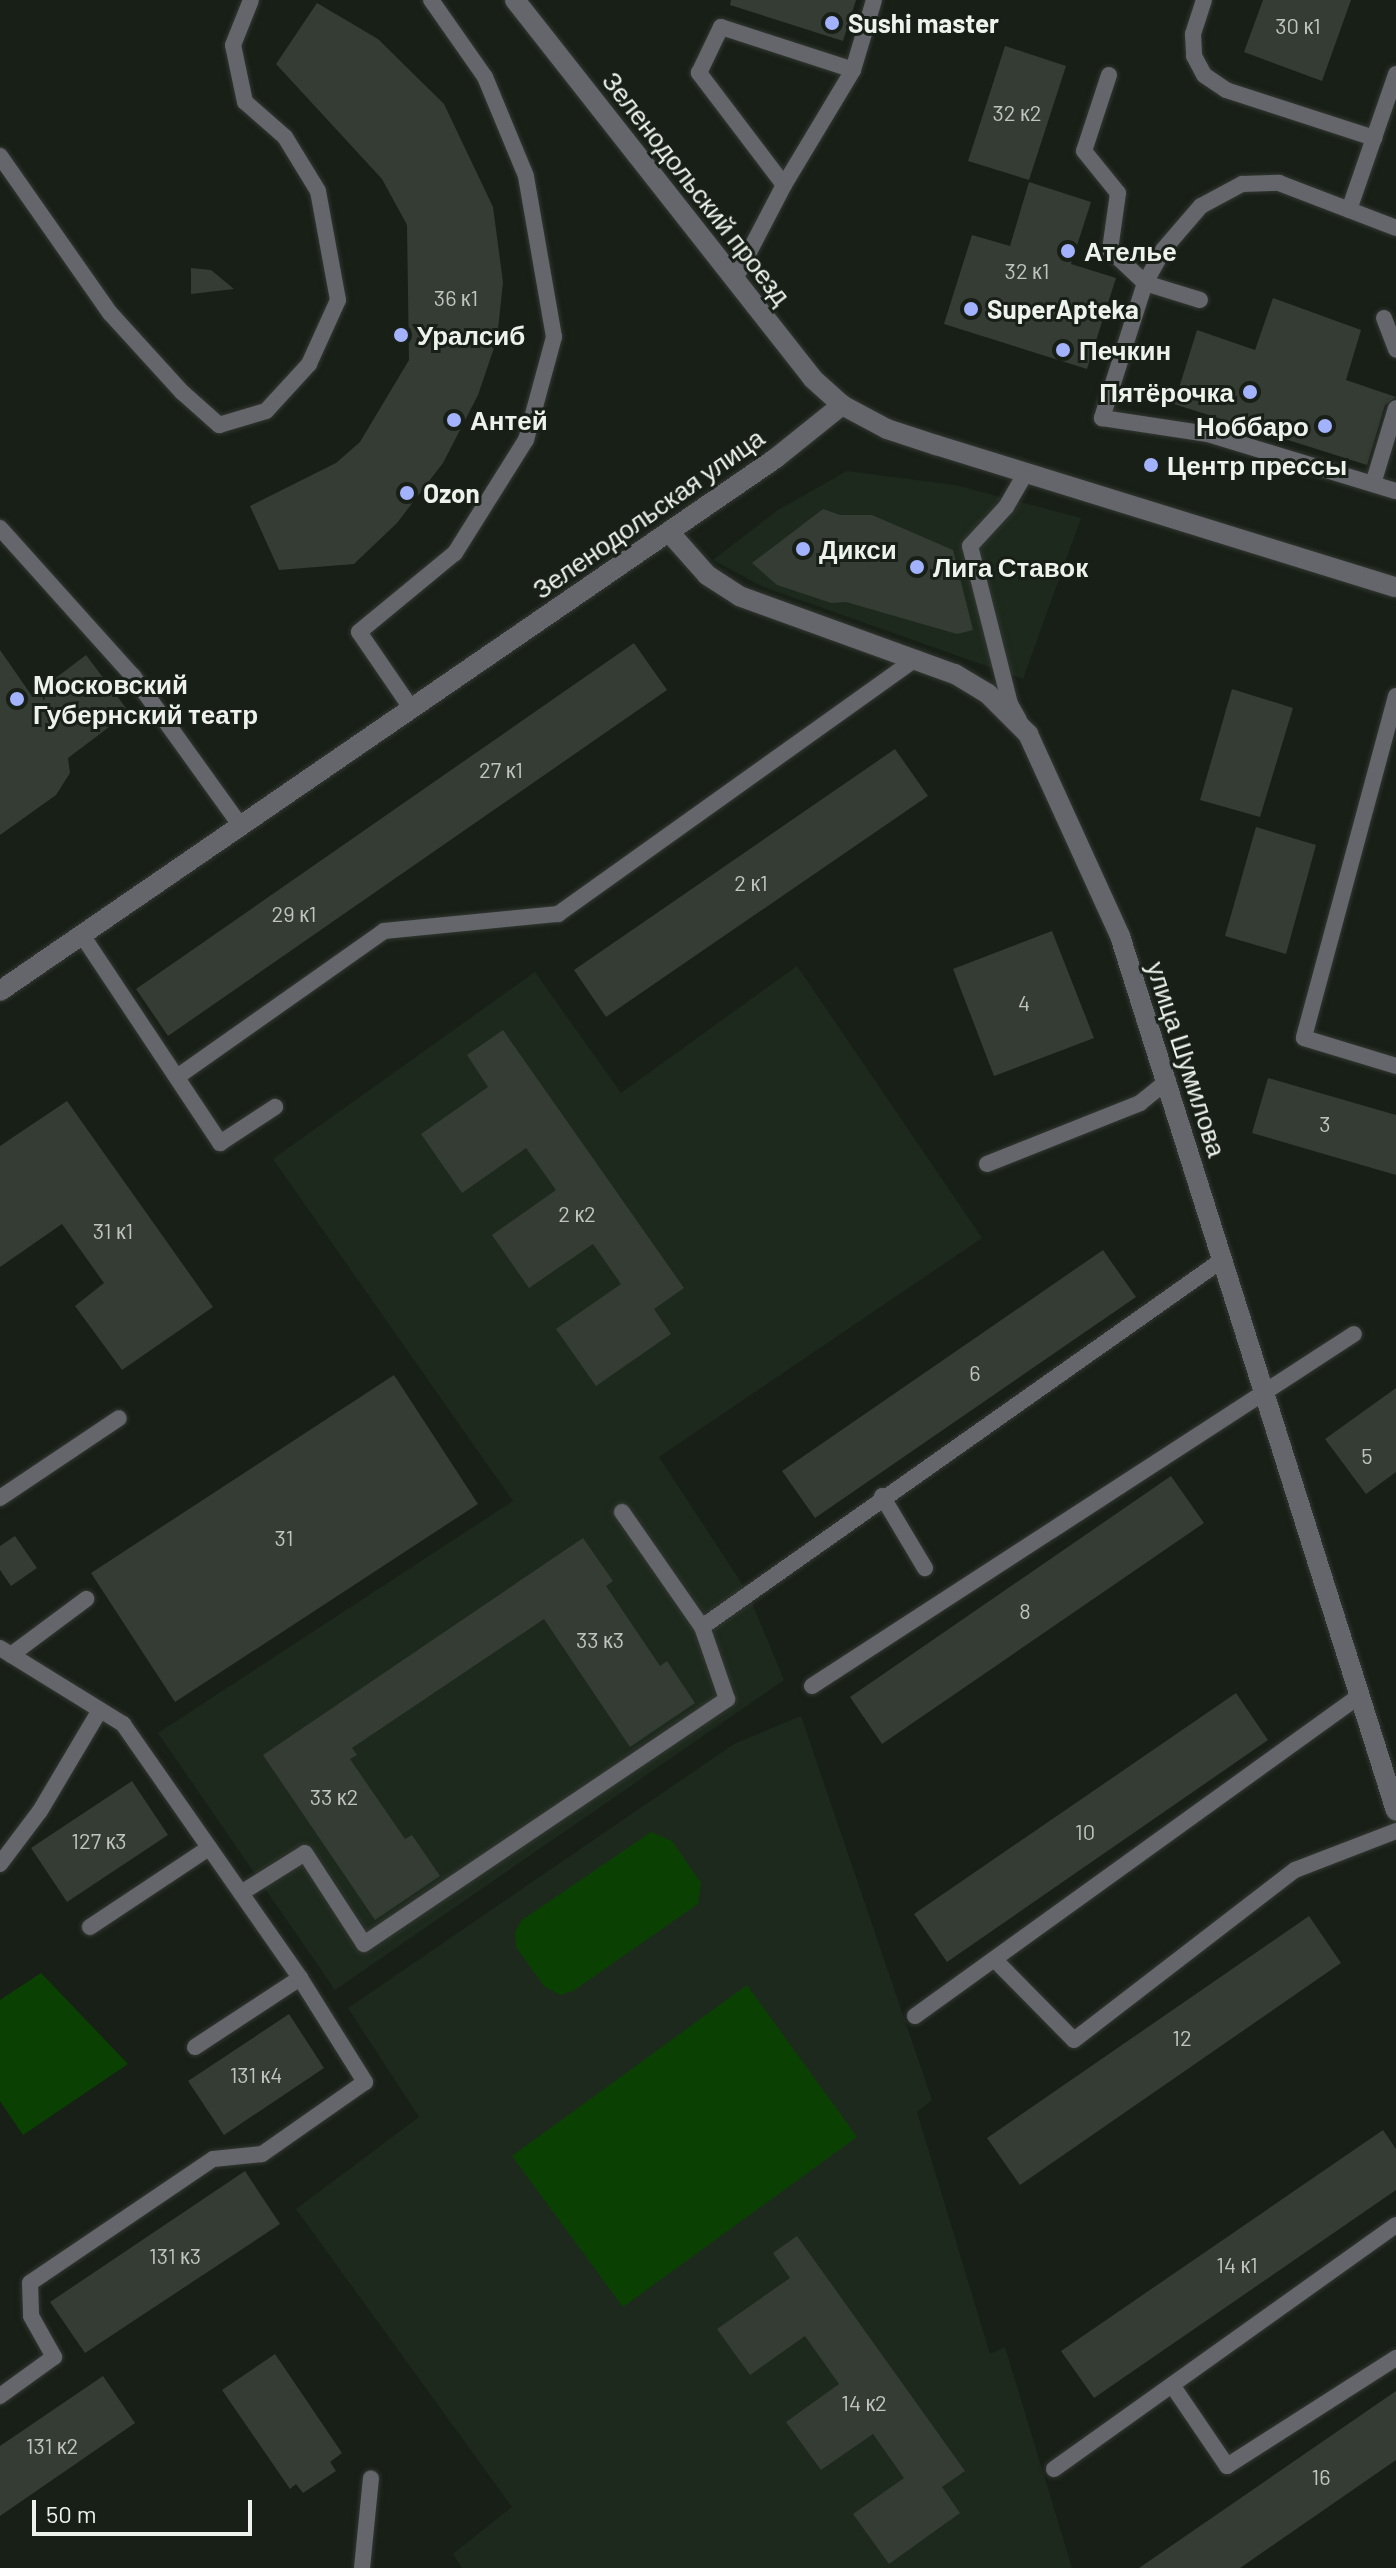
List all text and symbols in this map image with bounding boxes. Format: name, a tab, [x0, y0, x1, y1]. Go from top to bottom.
place label: Sushi master	[848, 7, 999, 39]
house number: 30 к1	[1275, 13, 1321, 39]
marker: Sushi master	[823, 14, 841, 32]
street label: Зеленодольский проезд	[596, 65, 798, 311]
house number: 32 к2	[993, 100, 1041, 126]
place label: Ателье	[1084, 235, 1177, 267]
marker: Ателье	[1059, 242, 1077, 260]
house number: 32 к1	[1005, 258, 1049, 284]
house number: 36 к1	[434, 285, 478, 311]
place label: SuperApteka	[987, 293, 1139, 325]
marker: SuperApteka	[962, 300, 980, 318]
place label: Уралсиб	[417, 319, 525, 351]
marker: Уралсиб	[392, 326, 410, 344]
place label: Печкин	[1079, 334, 1171, 366]
marker: Печкин	[1054, 341, 1072, 359]
place label: Пятёрочка	[1099, 376, 1234, 408]
marker: Пятёрочка	[1241, 383, 1259, 401]
place label: Антей	[470, 404, 548, 436]
place label: Ноббаро	[1196, 410, 1309, 442]
marker: Антей	[445, 411, 463, 429]
marker: Ноббаро	[1316, 417, 1334, 435]
street label: Зеленодольская улица	[526, 421, 770, 605]
place label: Центр прессы	[1167, 449, 1347, 481]
marker: Центр прессы	[1142, 456, 1160, 474]
place label: Ozon	[423, 477, 480, 509]
marker: Ozon	[398, 484, 416, 502]
place label: Дикси	[819, 533, 897, 565]
marker: Дикси	[794, 540, 812, 558]
place label: Лига Ставок	[933, 551, 1088, 583]
marker: Лига Ставок	[908, 558, 926, 576]
place label: Московский Губернский театр	[33, 668, 258, 730]
marker: Московский Губернский театр	[8, 690, 26, 708]
house number: 27 к1	[479, 757, 523, 783]
house number: 2 к1	[734, 870, 768, 896]
house number: 29 к1	[272, 901, 316, 927]
street label: улица Шумилова	[1141, 957, 1233, 1161]
house number: 4	[1018, 990, 1030, 1016]
house number: 3	[1319, 1111, 1331, 1137]
house number: 2 к2	[558, 1201, 596, 1227]
house number: 31 к1	[93, 1218, 133, 1244]
house number: 6	[969, 1360, 981, 1386]
house number: 5	[1361, 1443, 1373, 1469]
house number: 31	[275, 1525, 293, 1551]
house number: 8	[1019, 1598, 1031, 1624]
house number: 33 к3	[576, 1627, 624, 1653]
house number: 33 к2	[310, 1784, 358, 1810]
house number: 10	[1075, 1819, 1095, 1845]
house number: 127 к3	[71, 1828, 127, 1854]
house number: 12	[1172, 2025, 1192, 2051]
house number: 131 к4	[230, 2062, 282, 2088]
house number: 131 к3	[149, 2243, 201, 2269]
house number: 14 к1	[1216, 2252, 1258, 2278]
house number: 14 к2	[841, 2390, 887, 2416]
house number: 131 к2	[26, 2433, 78, 2459]
house number: 16	[1311, 2464, 1331, 2490]
scale bar	[36, 2484, 256, 2534]
text: 50 m	[46, 2499, 97, 2528]

